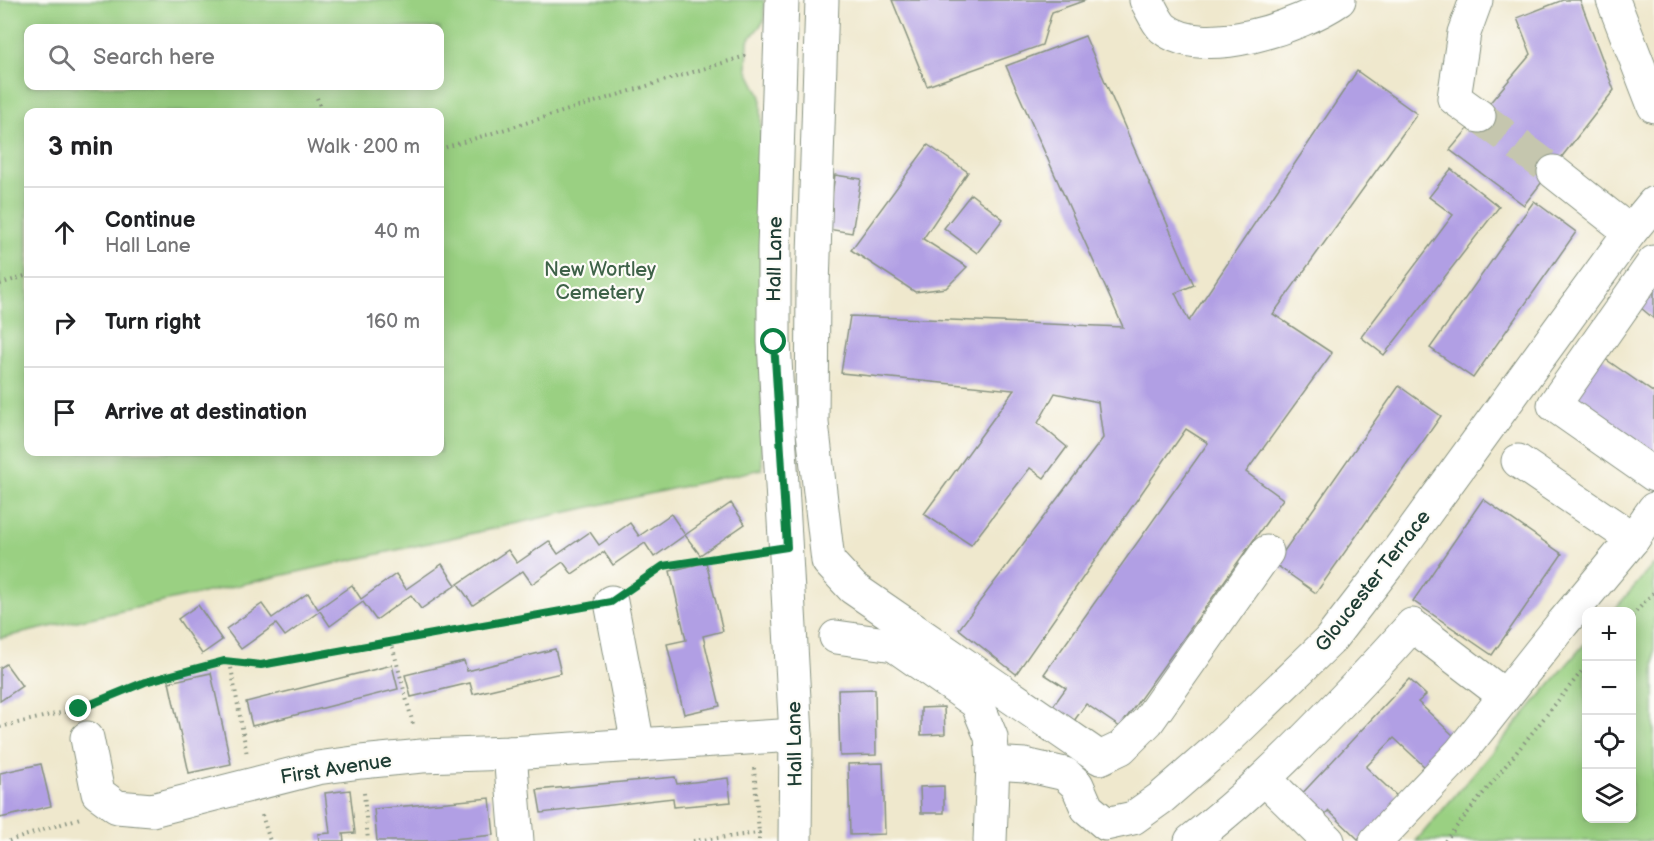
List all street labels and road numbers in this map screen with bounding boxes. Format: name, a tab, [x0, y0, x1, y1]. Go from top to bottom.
street label: Hall Lane	[762, 216, 788, 302]
street label: Gloucester Terrace	[1310, 505, 1436, 657]
street label: Hall Lane	[782, 701, 808, 787]
street label: First Avenue	[279, 748, 394, 790]

